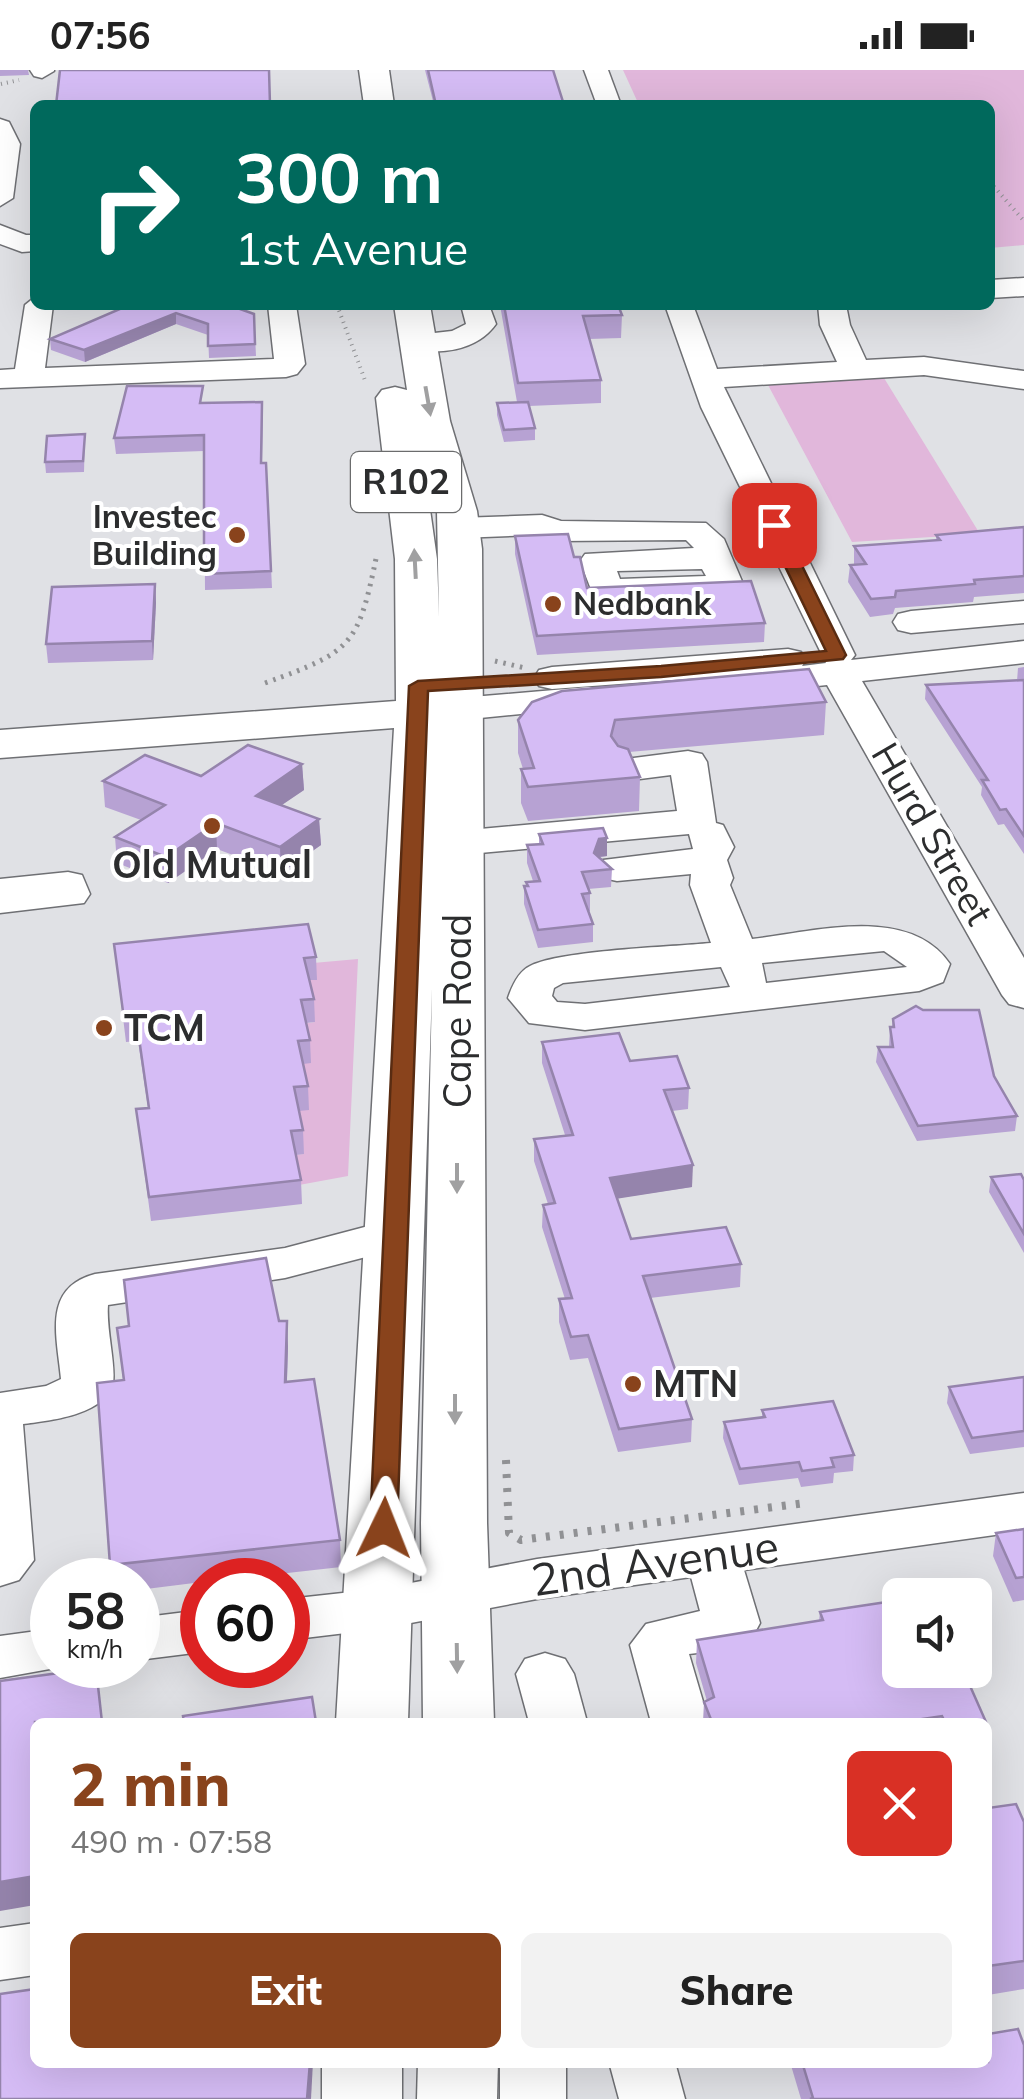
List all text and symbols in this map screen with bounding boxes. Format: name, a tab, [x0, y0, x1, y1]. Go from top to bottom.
text: 07:56	[50, 11, 151, 59]
text: 300 m	[235, 133, 443, 221]
icon: right	[70, 140, 200, 270]
text: 1st Avenue	[235, 220, 468, 276]
one-way arrow	[421, 386, 436, 417]
road number: R102	[351, 452, 461, 512]
pin	[732, 483, 817, 568]
place label: Investec Building	[92, 496, 217, 573]
icon: arrive	[747, 498, 802, 553]
marker: Investec Building	[226, 524, 248, 546]
one-way arrow	[407, 548, 423, 579]
place label: Nedbank	[573, 583, 713, 623]
marker: Nedbank	[542, 593, 564, 615]
street label: Hurd Street	[861, 734, 1004, 933]
marker: Old Mutual	[201, 815, 223, 837]
place label: Old Mutual	[112, 840, 312, 888]
street label: Cape Road	[433, 914, 481, 1108]
place label: TCM	[124, 1003, 205, 1051]
marker: TCM	[93, 1017, 115, 1039]
one-way arrow	[449, 1162, 465, 1194]
place label: MTN	[653, 1359, 738, 1407]
marker: MTN	[622, 1373, 644, 1395]
one-way arrow	[447, 1394, 463, 1426]
position arrow	[332, 1476, 436, 1580]
street label: 2nd Avenue	[528, 1517, 782, 1607]
speed limit sign: 60	[180, 1558, 310, 1688]
map controls	[882, 1578, 992, 1688]
button: sound	[882, 1578, 992, 1688]
text: 58	[65, 1579, 125, 1642]
text: km/h	[67, 1633, 123, 1664]
one-way arrow	[450, 1642, 466, 1674]
text: 2 min	[70, 1746, 231, 1821]
button: close	[847, 1751, 952, 1856]
text: 490 m · 07:58	[70, 1821, 272, 1861]
button: Exit	[70, 1933, 501, 2048]
button: Share	[521, 1933, 952, 2048]

